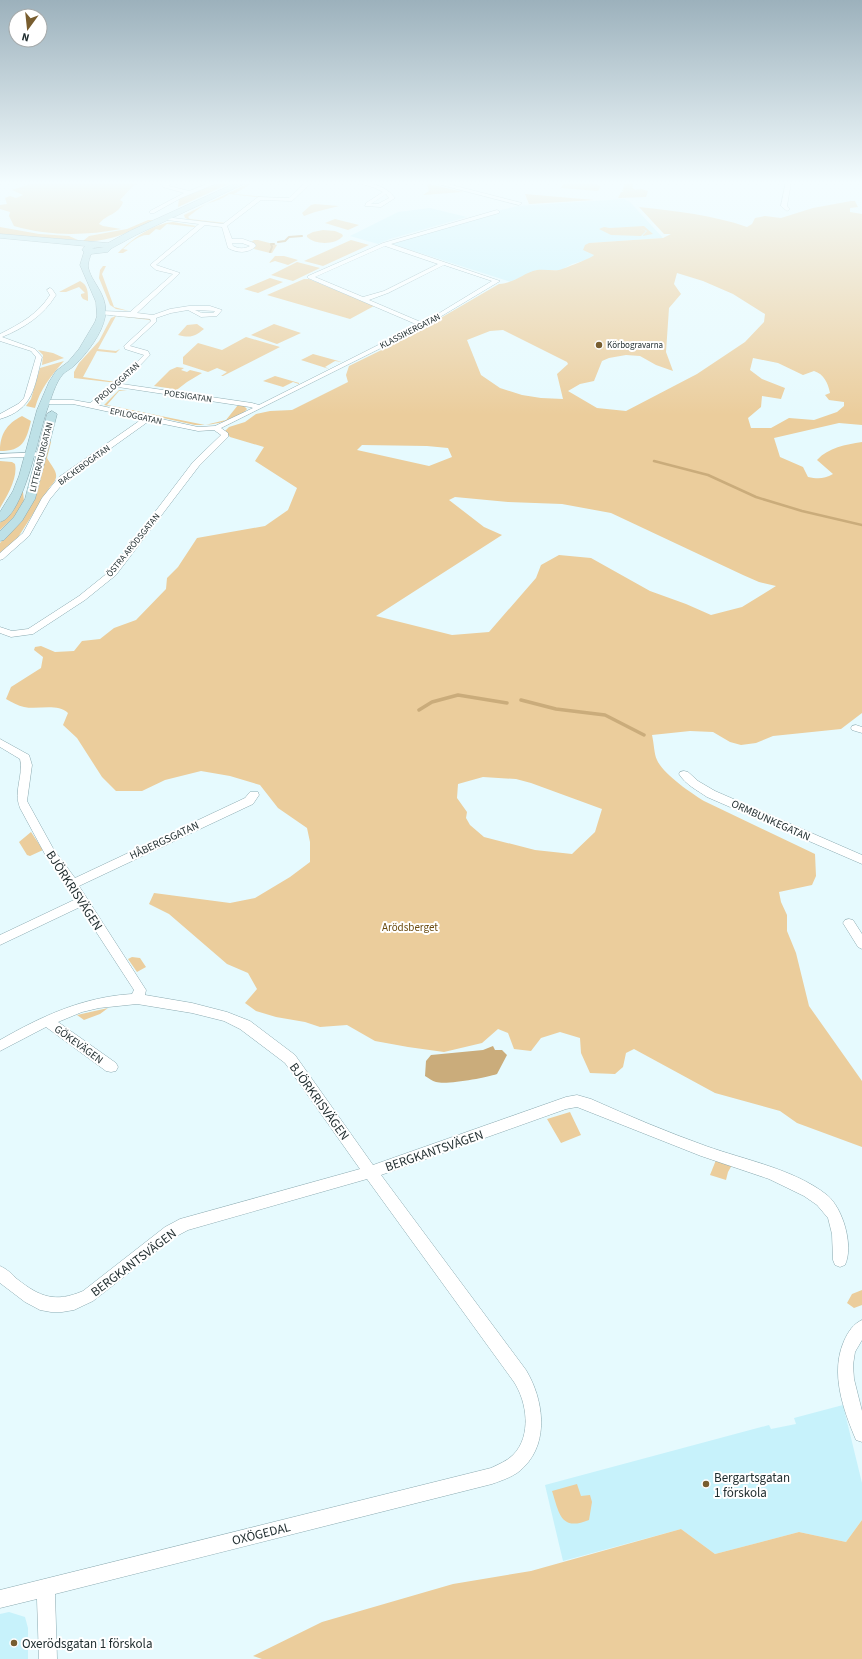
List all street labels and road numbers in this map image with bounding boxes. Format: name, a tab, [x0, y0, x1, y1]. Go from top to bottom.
street label: KLASSIKERGATAN	[378, 310, 443, 352]
street label: PROLOGGATAN	[92, 359, 143, 407]
street label: POESIGATAN	[163, 387, 213, 406]
street label: EPILOGGATAN	[109, 405, 163, 428]
street label: LITTERATURGATAN	[27, 421, 56, 493]
street label: BACKEBOGATAN	[56, 442, 113, 489]
street label: ÖSTRA ARÖDSGATAN	[104, 511, 163, 580]
street label: ORMBUNKEGATAN	[729, 796, 813, 845]
street label: HÅBERGSGATAN	[127, 818, 201, 863]
street label: BJÖRKRISVÄGEN	[42, 847, 107, 934]
street label: GÖKEVÄGEN	[51, 1021, 106, 1067]
street label: BJÖRKRISVÄGEN	[285, 1059, 353, 1144]
street label: BERGKANTSVÄGEN	[383, 1126, 486, 1176]
street label: BERGKANTSVÄGEN	[87, 1225, 180, 1301]
street label: OXÖGEDAL	[230, 1518, 292, 1550]

